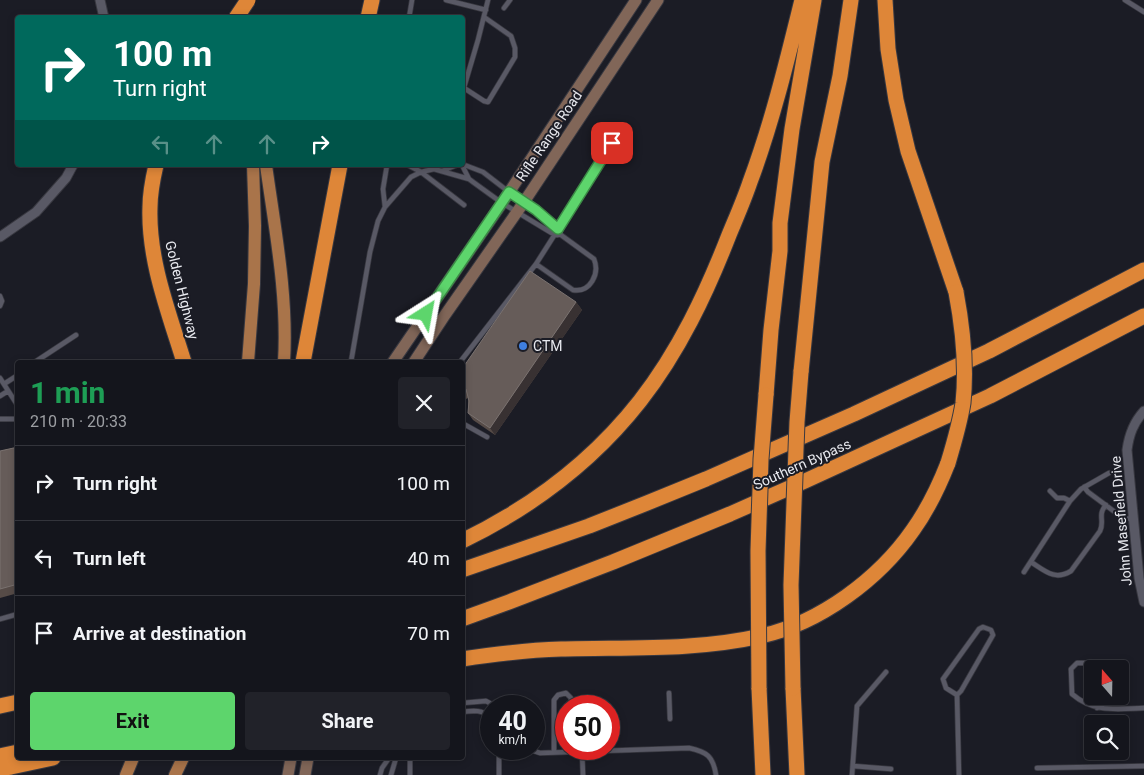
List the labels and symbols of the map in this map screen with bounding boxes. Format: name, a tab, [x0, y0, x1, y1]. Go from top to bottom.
street label: Rifle Range Road	[513, 88, 585, 184]
pin	[591, 122, 633, 164]
street label: Golden Highway	[162, 239, 202, 341]
position arrow	[399, 287, 451, 339]
place label: CTM	[533, 338, 563, 354]
marker: CTM	[517, 340, 529, 352]
street label: Southern Bypass	[751, 435, 853, 493]
street label: John Masefield Drive	[1107, 455, 1135, 587]
north arrow	[1084, 660, 1129, 705]
speed limit sign: 50	[555, 695, 620, 760]

